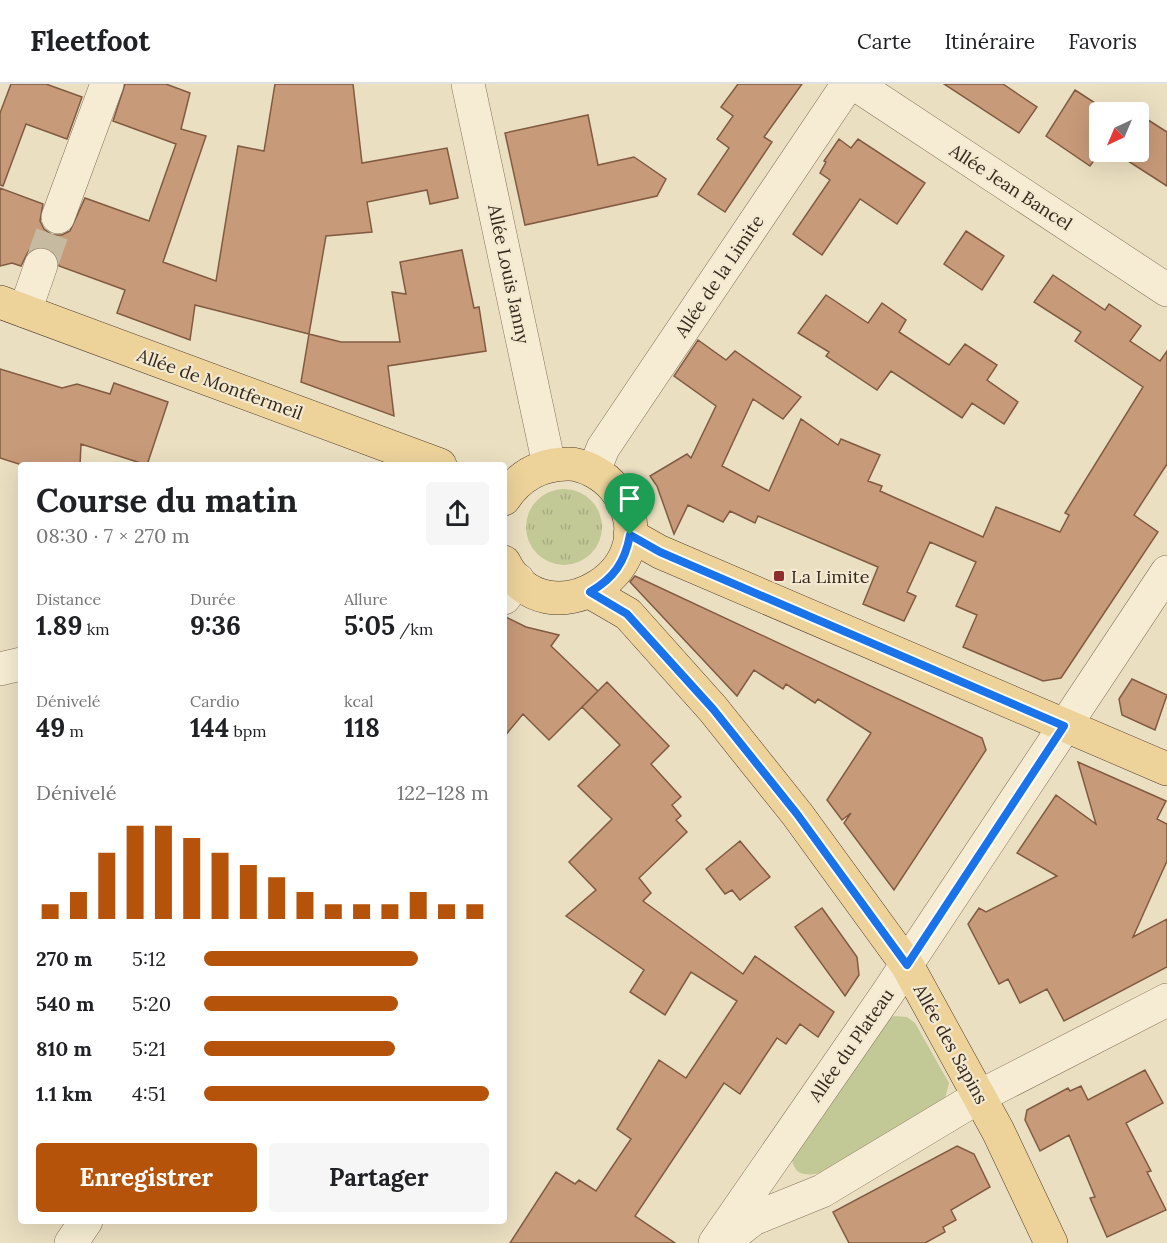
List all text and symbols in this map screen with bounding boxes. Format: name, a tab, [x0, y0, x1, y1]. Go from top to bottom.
text: Fleetfoot	[30, 23, 150, 59]
text: Carte	[857, 28, 911, 55]
text: Itinéraire	[944, 28, 1035, 55]
text: Favoris	[1068, 28, 1137, 55]
north arrow	[1089, 102, 1149, 162]
map controls	[1089, 102, 1149, 162]
street label: Allée Jean Bancel	[944, 138, 1077, 235]
street label: Allée Louis Janny	[483, 201, 535, 346]
street label: Allée de la Limite	[669, 210, 769, 343]
street label: Allée de Montfermeil	[133, 343, 306, 425]
pin	[604, 473, 655, 535]
text: Course du matin	[36, 479, 298, 521]
button: share	[426, 482, 489, 545]
icon: arrive	[613, 482, 646, 515]
text: 08:30 · 7 × 270 m	[36, 523, 190, 548]
place label: La Limite	[791, 565, 870, 588]
marker: La Limite	[772, 569, 786, 583]
text: Distance	[36, 589, 101, 609]
text: Durée	[190, 589, 236, 609]
text: Allure	[344, 589, 388, 609]
text: 1.89	[36, 609, 82, 642]
text: 9:36	[190, 609, 241, 642]
text: 5:05	[344, 609, 395, 642]
text: km	[82, 619, 110, 639]
text: /km	[395, 619, 433, 639]
text: Dénivelé	[36, 691, 101, 711]
text: Cardio	[190, 691, 240, 711]
text: kcal	[344, 691, 374, 711]
text: 49	[36, 711, 65, 744]
text: 144	[190, 711, 229, 744]
text: 118	[344, 711, 380, 744]
text: m	[65, 721, 84, 741]
text: bpm	[229, 721, 267, 741]
text: Dénivelé	[36, 780, 117, 805]
text: 122–128 m	[397, 780, 489, 805]
text: 270 m	[36, 946, 92, 971]
text: 5:12	[132, 946, 166, 971]
street label: Allée des Sapins	[908, 979, 993, 1108]
street label: Allée du Plateau	[803, 984, 899, 1107]
text: 540 m	[36, 991, 94, 1016]
text: 5:20	[132, 991, 171, 1016]
text: 810 m	[36, 1036, 92, 1061]
text: 5:21	[132, 1036, 166, 1061]
text: 1.1 km	[36, 1081, 92, 1106]
text: 4:51	[132, 1081, 166, 1106]
button: Enregistrer	[36, 1143, 257, 1212]
button: Partager	[269, 1143, 489, 1212]

